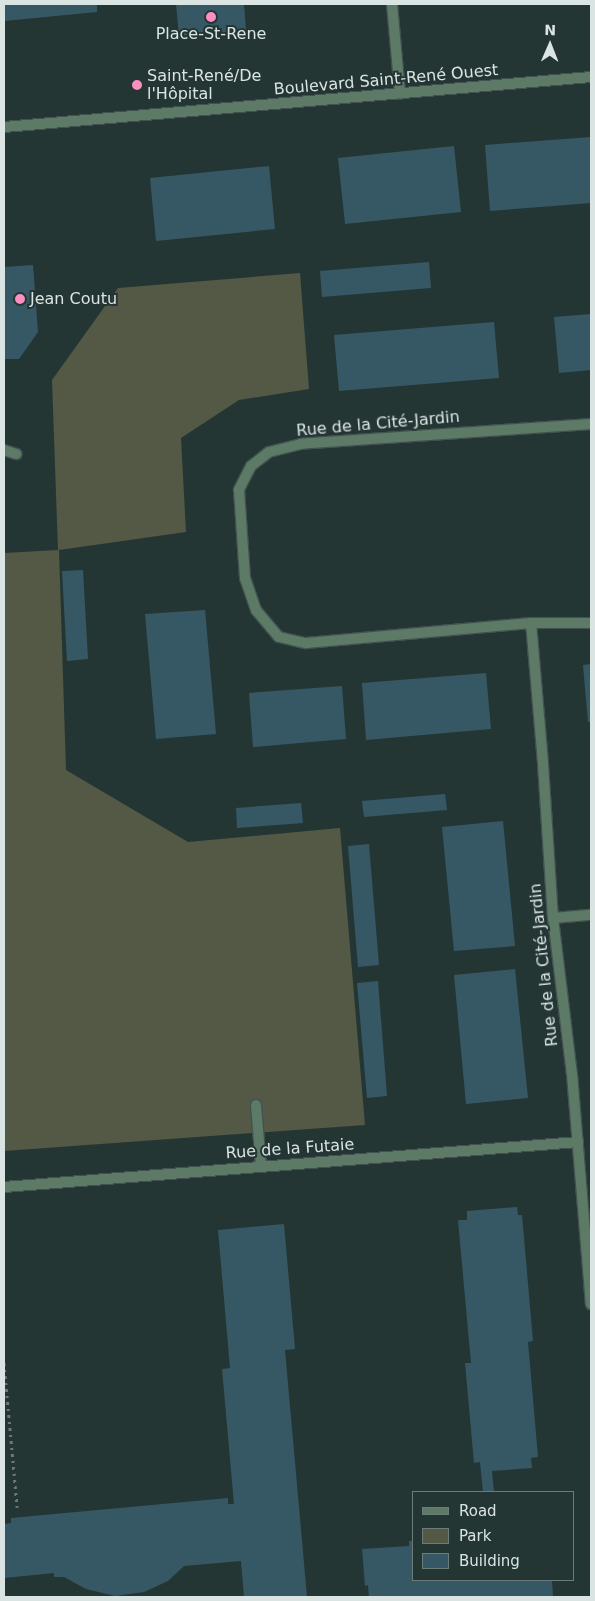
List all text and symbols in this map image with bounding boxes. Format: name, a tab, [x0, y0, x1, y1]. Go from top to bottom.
marker: Place-St-Rene	[205, 11, 217, 23]
north arrow	[525, 20, 575, 70]
text: N	[544, 22, 556, 38]
place label: Place-St-Rene	[156, 24, 266, 44]
street label: Boulevard Saint-René Ouest	[273, 61, 499, 99]
place label: Saint-René/De l'Hôpital	[147, 66, 261, 104]
marker: Saint-René/De l'Hôpital	[131, 79, 143, 91]
place label: Jean Coutu	[30, 289, 117, 309]
marker: Jean Coutu	[14, 293, 26, 305]
street label: Rue de la Cité-Jardin	[296, 407, 460, 441]
street label: Rue de la Cité-Jardin	[526, 883, 562, 1047]
street label: Rue de la Futaie	[225, 1135, 355, 1163]
legend	[412, 1491, 575, 1581]
text: Road	[459, 1502, 497, 1520]
text: Park	[459, 1527, 491, 1545]
text: Building	[459, 1552, 520, 1570]

